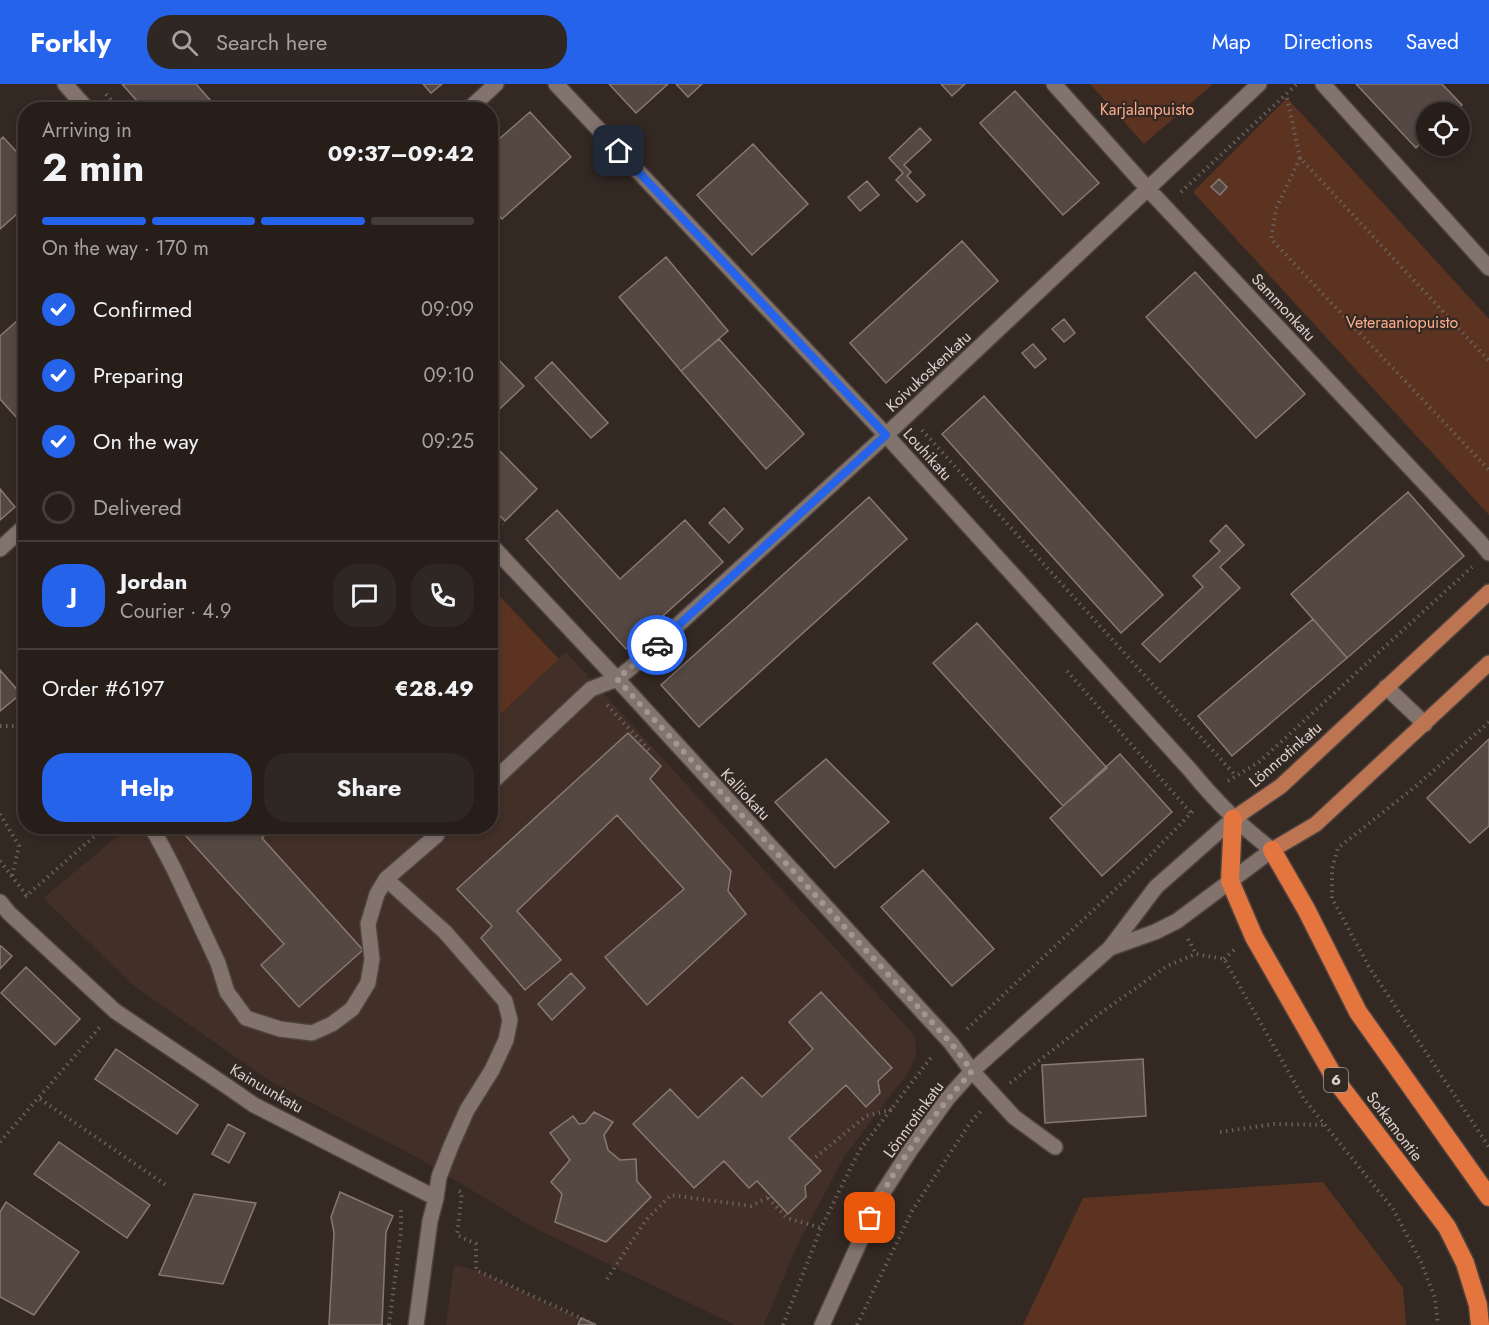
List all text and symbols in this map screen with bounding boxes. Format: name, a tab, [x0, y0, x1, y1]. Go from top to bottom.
search box	[147, 15, 567, 69]
text: Forkly	[30, 22, 111, 63]
icon: search	[168, 26, 201, 59]
text: Search here	[216, 26, 327, 58]
text: Map	[1212, 27, 1251, 57]
text: Directions	[1284, 27, 1373, 57]
text: Saved	[1406, 27, 1459, 57]
park label: Karjalanpuisto	[1100, 98, 1194, 121]
map controls	[1416, 102, 1470, 156]
button: locate	[1416, 102, 1470, 156]
text: Arriving in	[42, 116, 132, 145]
pin	[593, 125, 644, 176]
icon: home	[602, 134, 635, 167]
text: 09:37–09:42	[328, 137, 474, 169]
text: 2 min	[42, 139, 144, 196]
text: On the way · 170 m	[42, 234, 209, 263]
street label: Sammonkatu	[1246, 268, 1321, 346]
icon: check	[42, 293, 75, 326]
text: Confirmed	[93, 293, 192, 325]
text: 09:09	[421, 295, 474, 324]
park label: Veteraaniopuisto	[1346, 311, 1459, 334]
street label: Koivukoskenkatu	[881, 326, 976, 417]
icon: check	[42, 359, 75, 392]
text: Preparing	[93, 359, 184, 391]
text: 09:10	[423, 361, 474, 390]
street label: Louhikatu	[898, 423, 958, 486]
icon: check	[42, 425, 75, 458]
text: On the way	[93, 425, 198, 457]
text: 09:25	[422, 427, 474, 456]
text: Delivered	[93, 491, 182, 523]
button: chat	[333, 564, 396, 627]
button: phone	[411, 564, 474, 627]
text: Jordan	[120, 565, 187, 597]
text: J	[70, 579, 77, 611]
text: Courier · 4.9	[120, 597, 232, 626]
courier	[627, 615, 687, 675]
icon: car	[641, 629, 674, 662]
text: Order #6197	[42, 672, 164, 704]
text: €28.49	[395, 672, 474, 704]
street label: Lönnrotinkatu	[1244, 716, 1327, 793]
button: Help	[42, 753, 252, 822]
button: Share	[264, 753, 474, 822]
street label: Kalliokatu	[715, 763, 776, 826]
street label: Kainuunkatu	[226, 1058, 308, 1119]
road number: 6	[1324, 1068, 1348, 1092]
street label: Lönnrotinkatu	[878, 1076, 949, 1163]
street label: Sotkamontie	[1361, 1087, 1428, 1166]
pin	[844, 1192, 895, 1243]
icon: bag	[853, 1201, 886, 1234]

